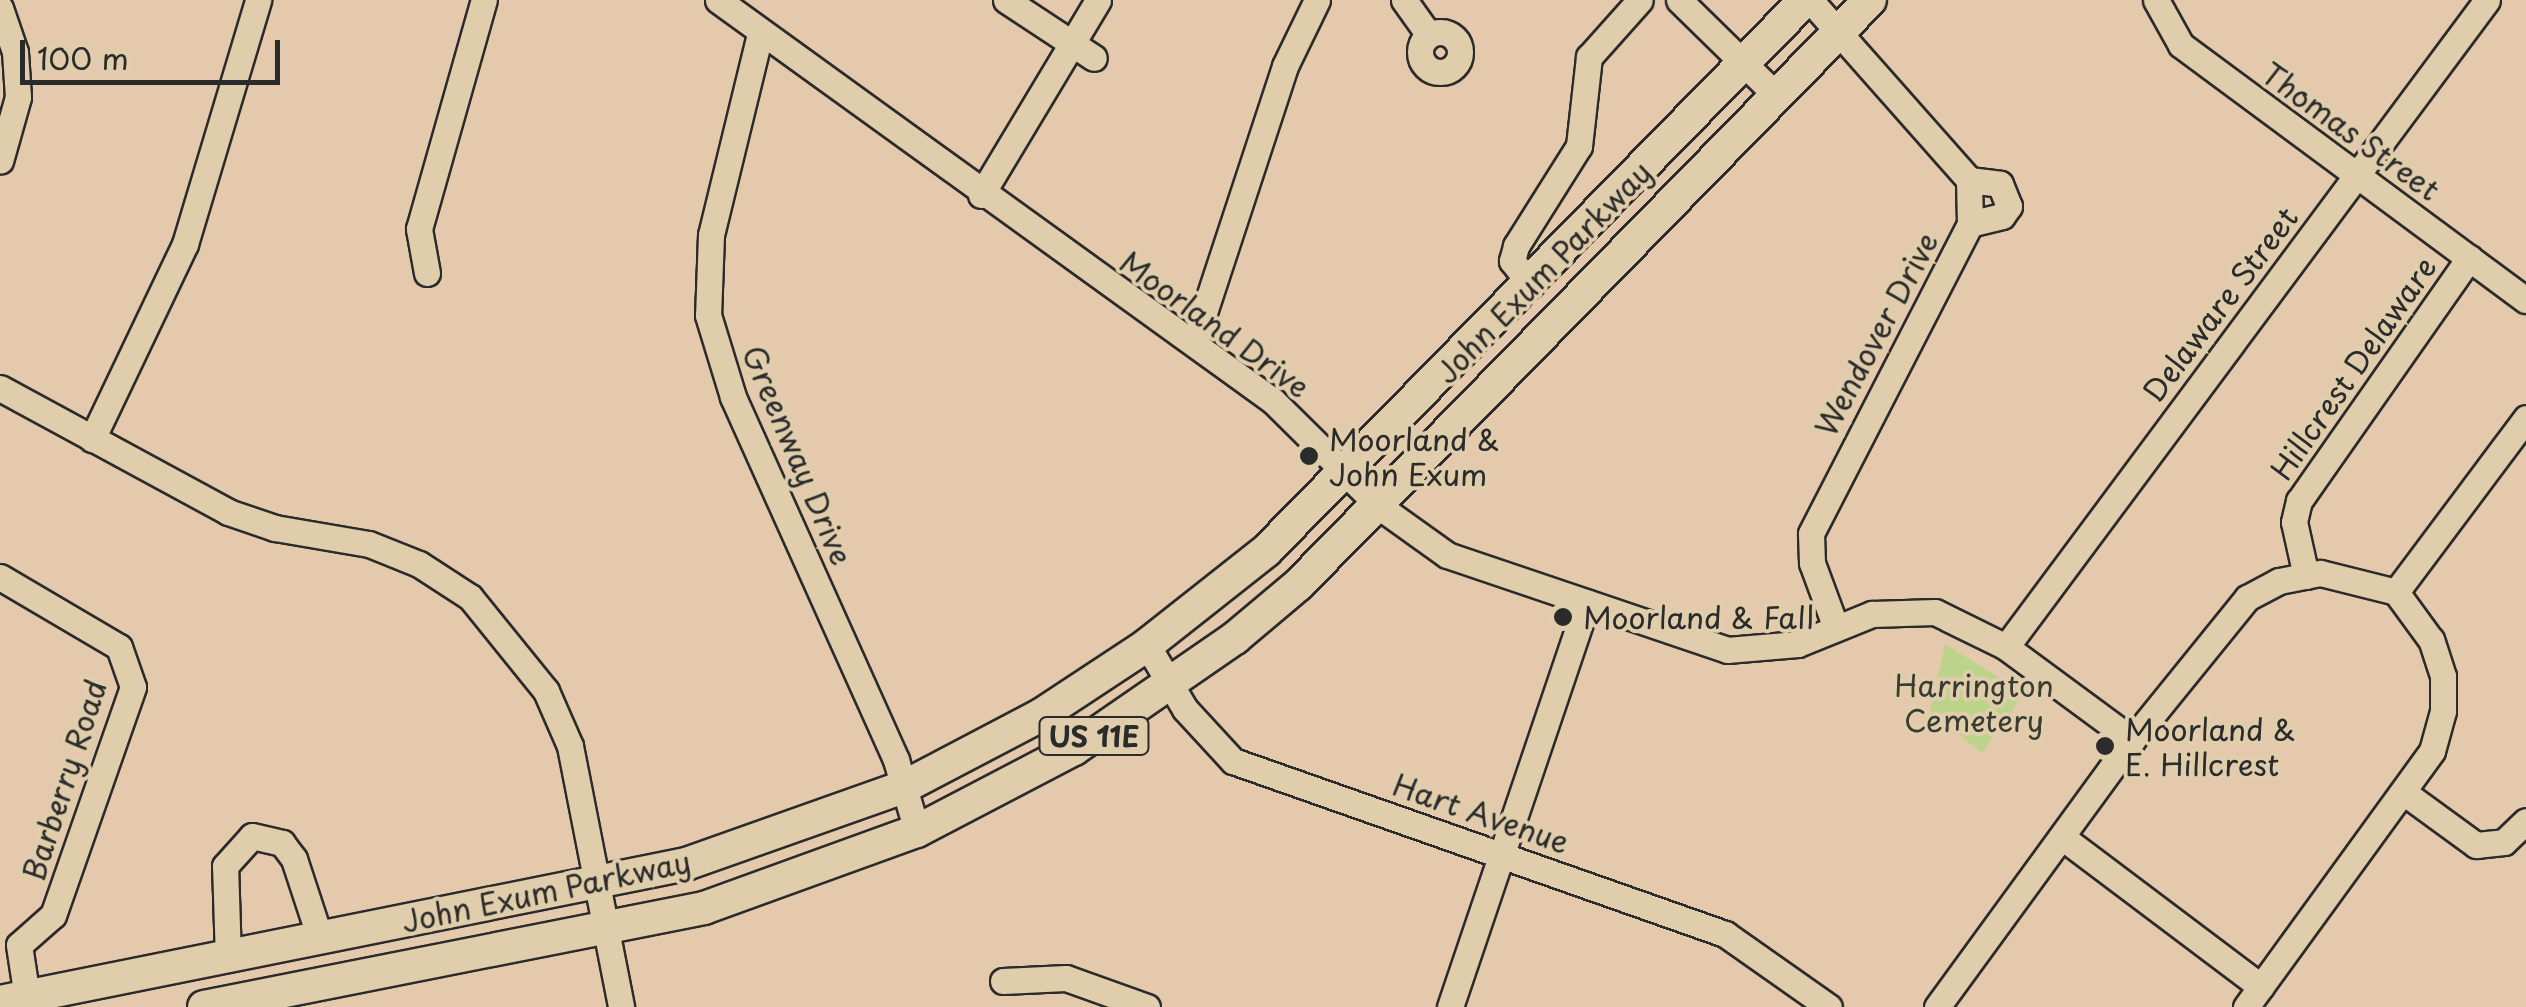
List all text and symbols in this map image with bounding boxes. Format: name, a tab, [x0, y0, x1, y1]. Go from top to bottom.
scale bar	[25, 20, 285, 82]
text: 100 m	[37, 35, 129, 80]
street label: Thomas Street	[2254, 54, 2448, 208]
street label: John Exum Parkway	[1427, 153, 1659, 391]
street label: Delaware Street	[2135, 200, 2305, 408]
street label: Wendover Drive	[1807, 225, 1945, 443]
street label: Moorland Drive	[1113, 243, 1317, 405]
street label: Hillcrest Delaware	[2262, 249, 2444, 487]
street label: Greenway Drive	[735, 339, 861, 571]
place label: Moorland & John Exum	[1329, 421, 1500, 492]
marker: Moorland & John Exum	[1298, 445, 1320, 467]
place label: Moorland & Fall	[1583, 599, 1816, 635]
marker: Moorland & Fall	[1552, 606, 1574, 628]
park label: Harrington Cemetery	[1894, 667, 2054, 738]
street label: Barberry Road	[14, 675, 114, 885]
place label: Moorland & E. Hillcrest	[2125, 711, 2296, 782]
road number: US 11E	[1036, 713, 1152, 759]
marker: Moorland & E. Hillcrest	[2094, 735, 2116, 757]
street label: Hart Avenue	[1390, 767, 1572, 859]
street label: John Exum Parkway	[397, 843, 695, 939]

